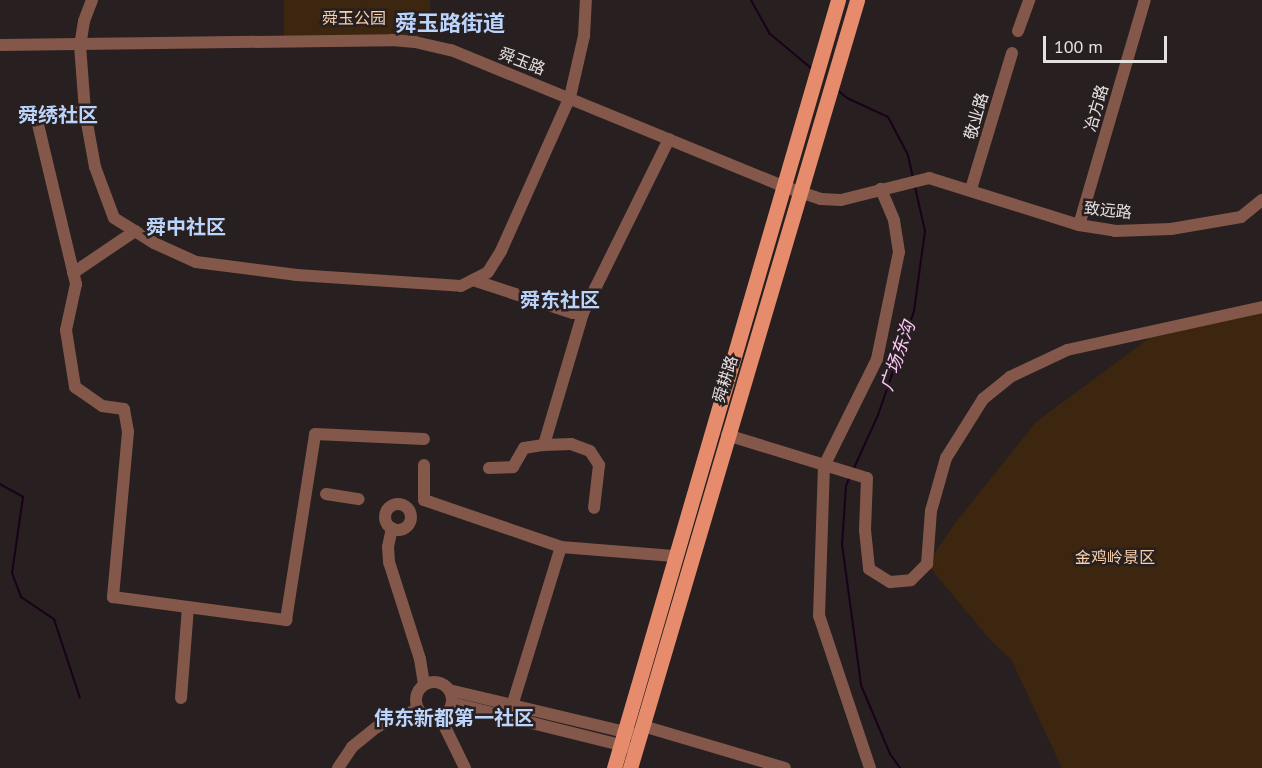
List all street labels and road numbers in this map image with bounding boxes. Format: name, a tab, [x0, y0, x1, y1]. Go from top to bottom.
street label: 舜玉路	[496, 43, 548, 79]
street label: 冶方路	[1080, 82, 1112, 134]
street label: 敬业路	[960, 90, 992, 142]
street label: 致远路	[1083, 198, 1133, 222]
street label: 舜耕路	[709, 353, 741, 405]

